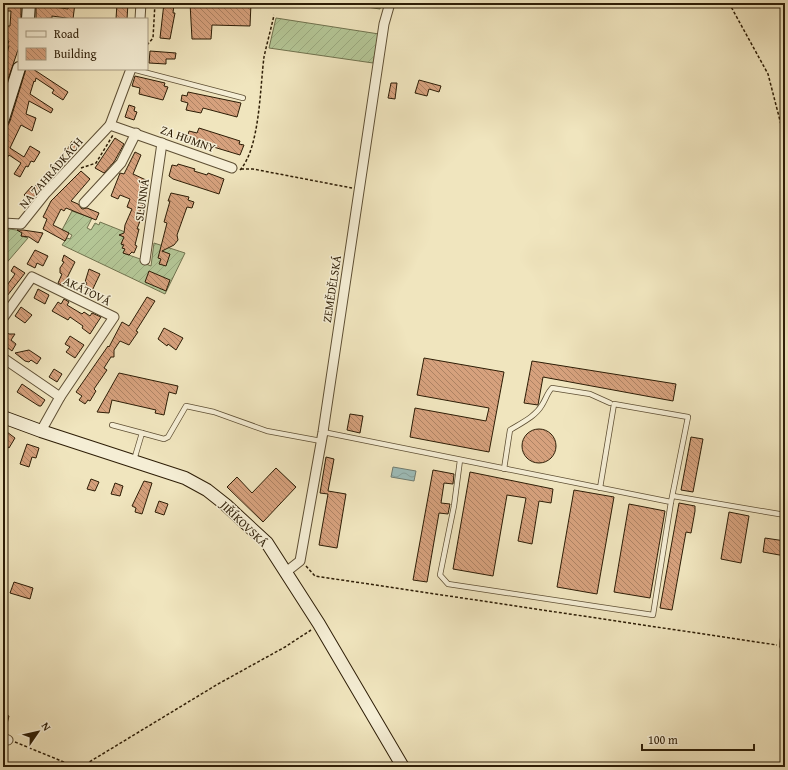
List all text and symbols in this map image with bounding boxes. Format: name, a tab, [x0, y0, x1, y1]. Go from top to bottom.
legend	[18, 18, 148, 70]
text: Road	[54, 25, 80, 42]
text: Building	[54, 45, 97, 62]
street label: ZA HUMNY	[158, 121, 218, 156]
street label: NA ZAHRÁDKÁCH	[15, 133, 86, 212]
street label: SLUNNÁ	[130, 177, 153, 222]
street label: ZEMĚDĚLSKÁ	[318, 253, 345, 324]
street label: AKÁTOVÁ	[61, 272, 114, 310]
street label: JIŘÍKOVSKÁ	[215, 495, 272, 551]
north arrow	[18, 712, 58, 752]
text: N	[38, 719, 55, 734]
scale bar	[642, 726, 754, 752]
text: 100 m	[648, 731, 678, 748]

